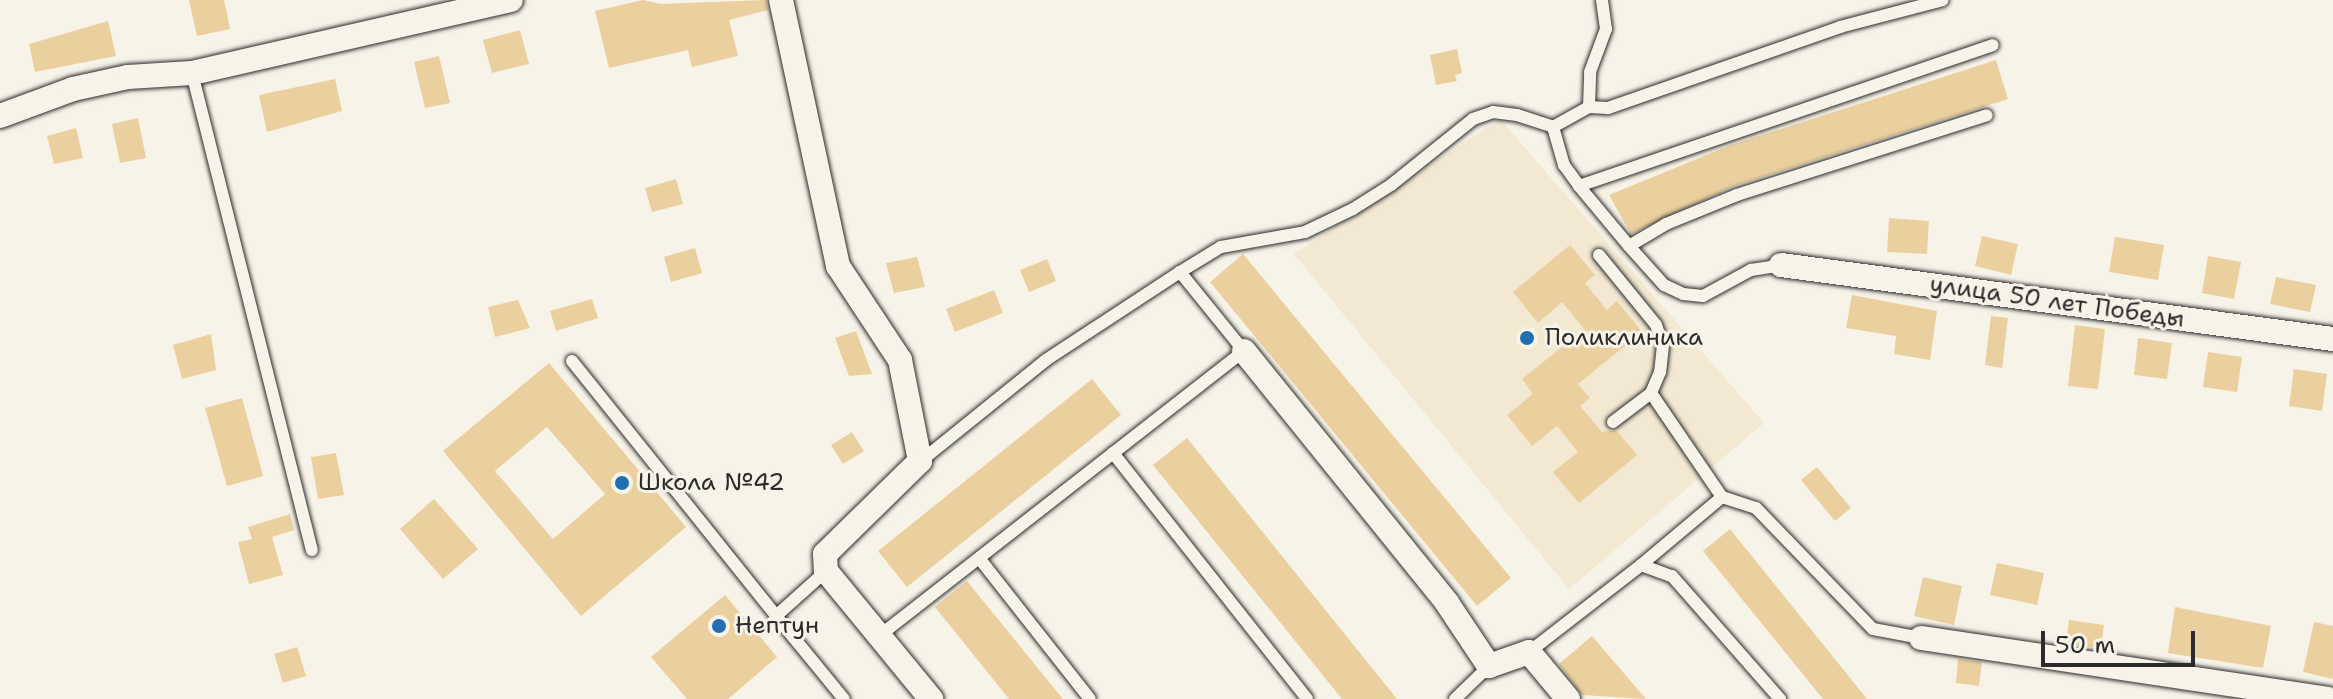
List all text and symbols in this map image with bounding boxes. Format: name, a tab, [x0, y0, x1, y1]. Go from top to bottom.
street label: улица 50 лет Победы	[1928, 270, 2186, 334]
place label: Поликлиника	[1545, 324, 1703, 352]
marker: Поликлиника	[1516, 327, 1538, 349]
place label: Школа №42	[638, 469, 785, 497]
marker: Школа №42	[613, 474, 631, 492]
place label: Нептун	[735, 612, 819, 640]
scale bar	[2045, 615, 2199, 665]
marker: Нептун	[710, 617, 728, 635]
text: 50 m	[2055, 629, 2115, 661]

